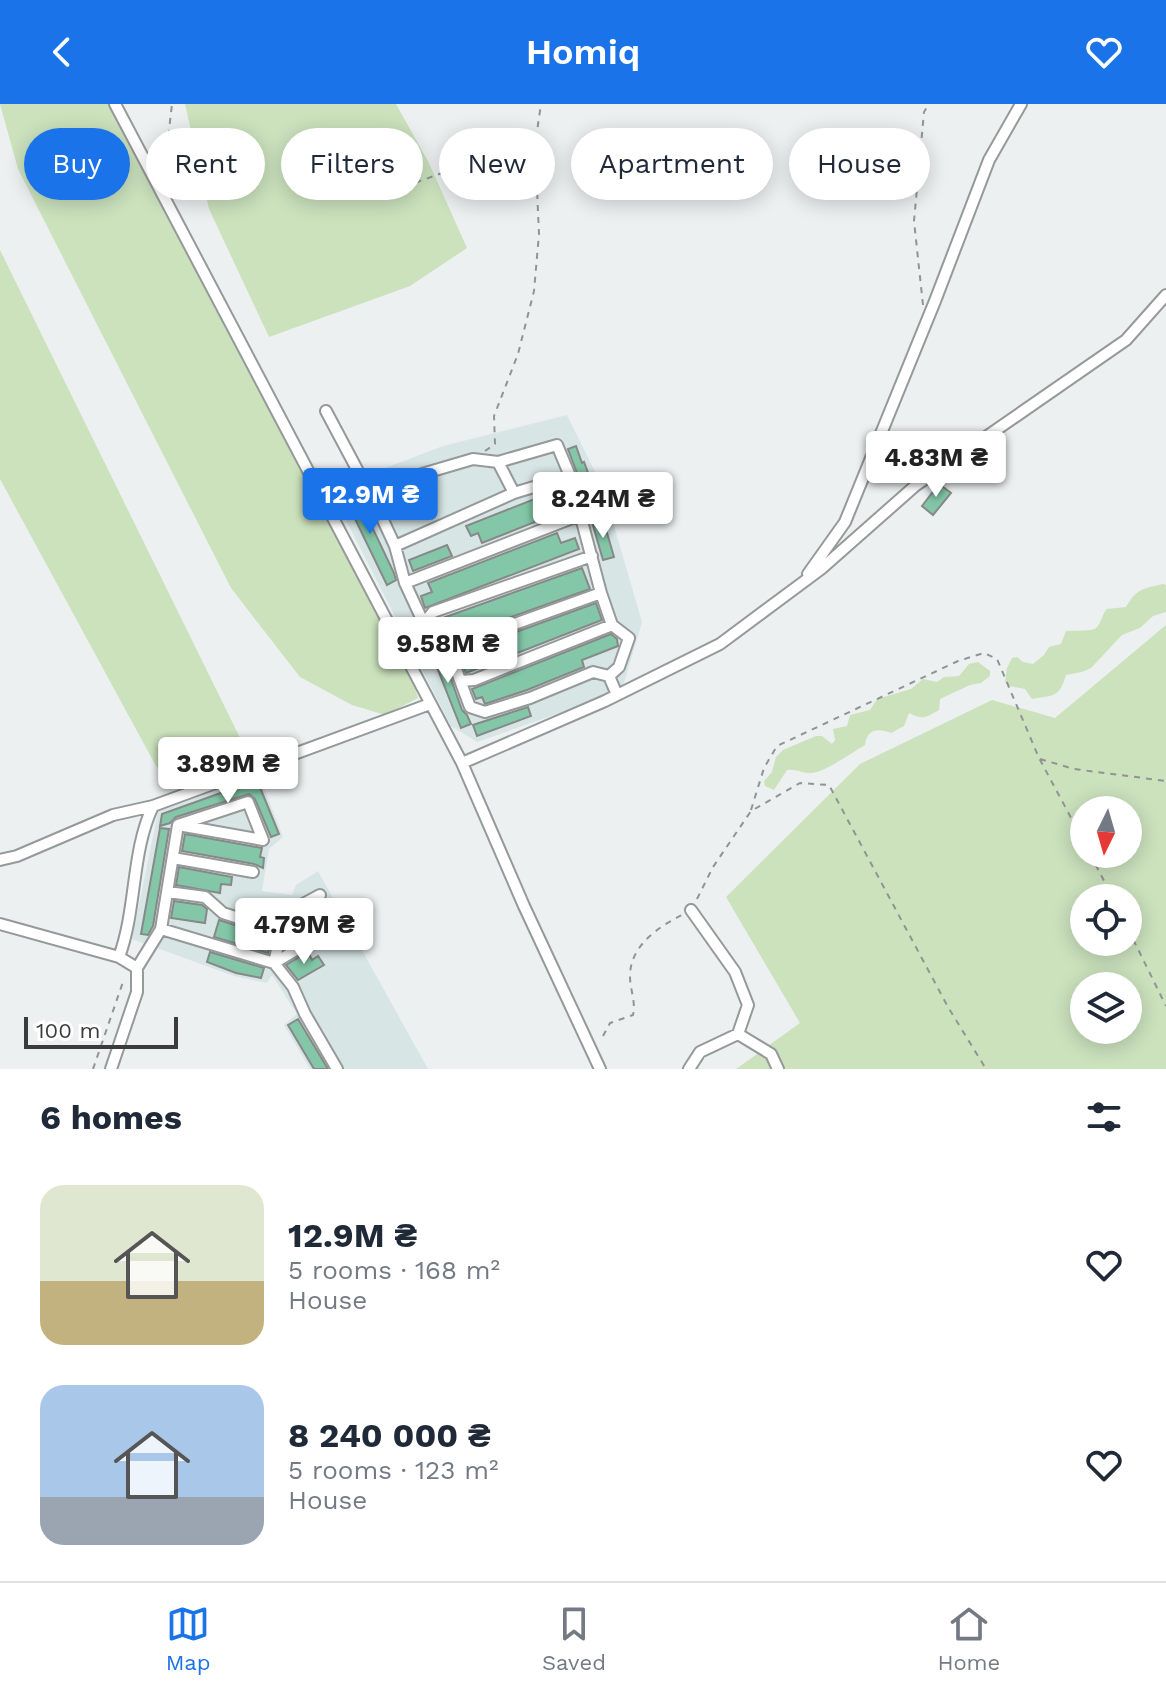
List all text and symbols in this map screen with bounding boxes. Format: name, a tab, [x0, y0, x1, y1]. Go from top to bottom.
icon: back	[40, 30, 84, 74]
icon: heart	[1082, 30, 1126, 74]
text: Homiq	[526, 31, 640, 73]
chip: Buy	[24, 128, 130, 200]
chip: Rent	[146, 128, 265, 200]
chip: Filters	[281, 128, 423, 200]
chip: New	[439, 128, 555, 200]
chip: Apartment	[571, 128, 773, 200]
chip: House	[789, 128, 930, 200]
pin: 4.83M ₴	[862, 431, 1010, 499]
text: 4.83M ₴	[884, 442, 988, 472]
pin: 12.9M ₴	[296, 468, 444, 536]
pin: 8.24M ₴	[529, 472, 677, 540]
text: 12.9M ₴	[321, 479, 419, 509]
text: 8.24M ₴	[551, 483, 655, 513]
pin: 9.58M ₴	[374, 617, 522, 685]
text: 9.58M ₴	[396, 628, 500, 658]
pin: 3.89M ₴	[154, 737, 302, 805]
text: 3.89M ₴	[176, 748, 280, 778]
north arrow	[1070, 796, 1142, 868]
map controls	[1070, 796, 1142, 1044]
button: locate	[1070, 884, 1142, 956]
pin: 4.79M ₴	[230, 898, 378, 966]
text: 4.79M ₴	[253, 909, 355, 939]
button: layers	[1070, 972, 1142, 1044]
scale bar	[24, 1013, 178, 1049]
text: 100 m	[36, 1018, 100, 1043]
icon: filters	[1082, 1095, 1126, 1139]
text: 6 homes	[40, 1097, 182, 1137]
text: 12.9M ₴	[288, 1215, 417, 1255]
icon: home	[104, 1217, 200, 1313]
icon: heart	[1082, 1243, 1126, 1287]
text: 5 rooms · 168 m²	[288, 1255, 500, 1285]
text: House	[288, 1285, 367, 1315]
text: 8 240 000 ₴	[288, 1415, 491, 1455]
icon: home	[104, 1417, 200, 1513]
icon: heart	[1082, 1443, 1126, 1487]
text: 5 rooms · 123 m²	[288, 1455, 499, 1485]
text: House	[288, 1485, 367, 1515]
tab: Map	[166, 1602, 211, 1675]
tab: Saved	[542, 1602, 606, 1675]
tab: Home	[937, 1602, 1000, 1675]

